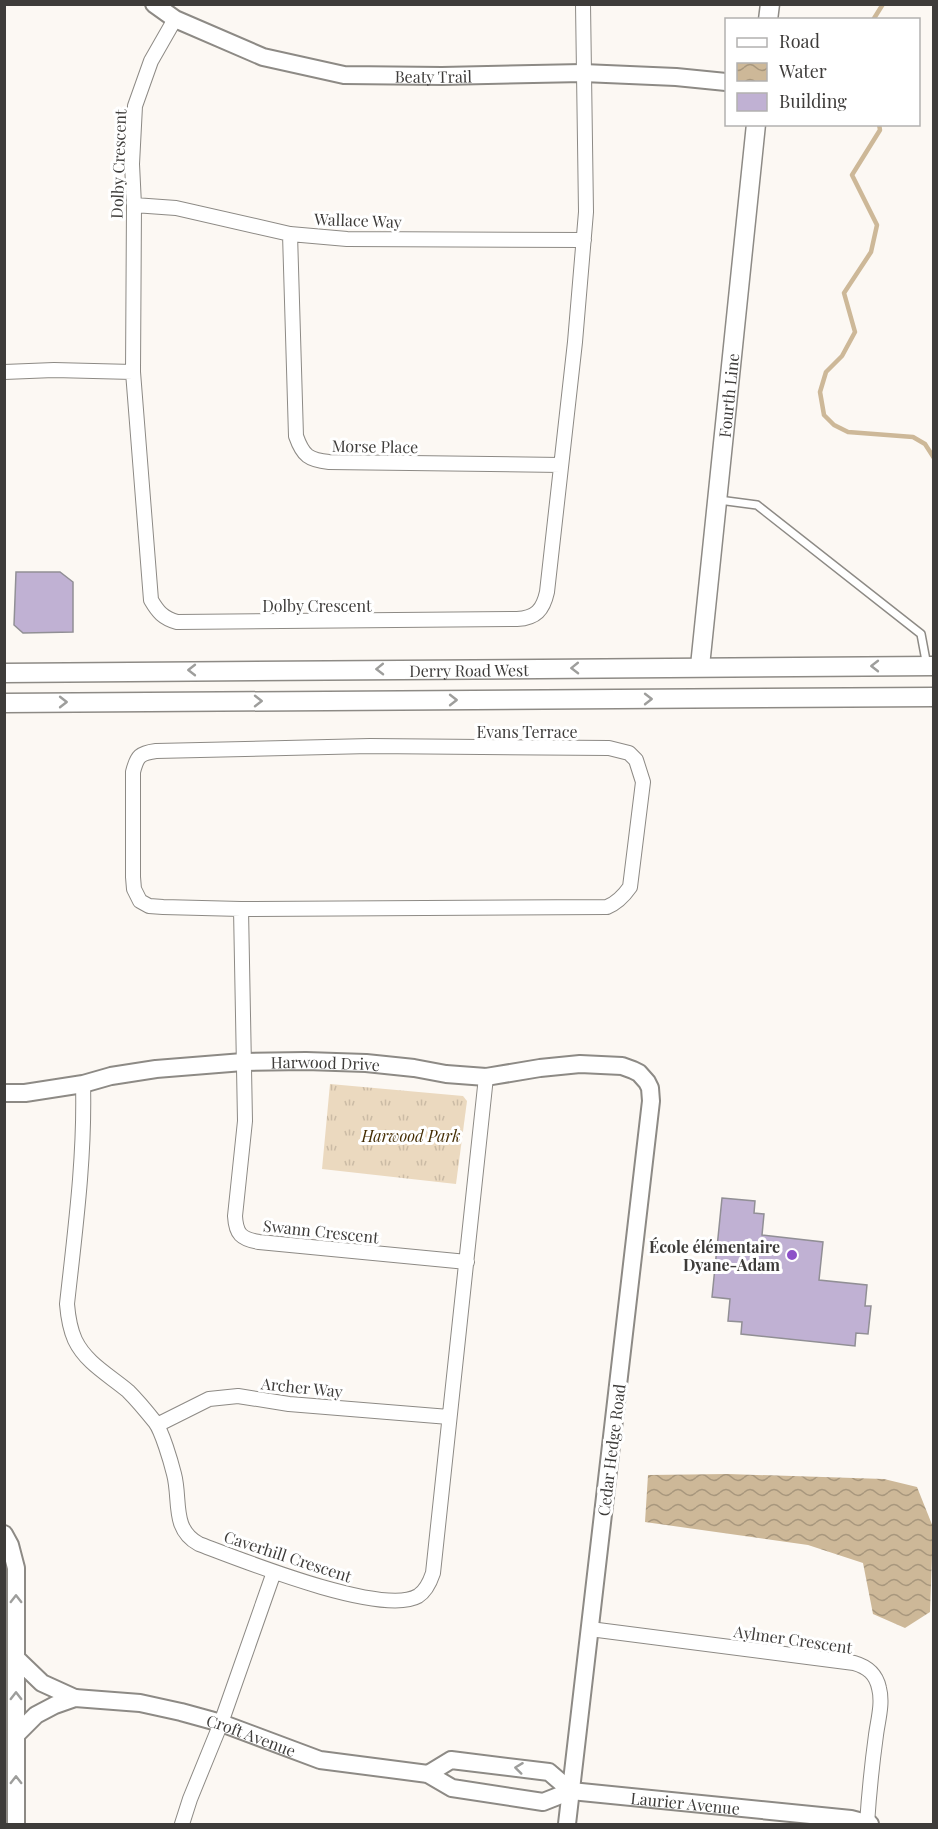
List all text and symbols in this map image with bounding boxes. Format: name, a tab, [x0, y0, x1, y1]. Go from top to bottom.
legend	[725, 18, 920, 126]
text: Road	[779, 29, 820, 53]
text: Water	[778, 59, 827, 83]
street label: Beaty Trail	[395, 65, 473, 87]
text: Building	[779, 89, 847, 113]
street label: Dolby Crescent	[106, 109, 130, 219]
street label: Wallace Way	[313, 208, 402, 232]
street label: Fourth Line	[713, 352, 743, 439]
street label: Morse Place	[332, 435, 418, 457]
street label: Dolby Crescent	[262, 595, 372, 616]
street label: Derry Road West	[409, 659, 529, 680]
one-way arrow	[871, 660, 880, 672]
one-way arrow	[571, 661, 580, 674]
one-way arrow	[376, 663, 385, 675]
one-way arrow	[187, 664, 196, 677]
one-way arrow	[643, 692, 652, 705]
one-way arrow	[448, 694, 457, 706]
one-way arrow	[253, 695, 262, 707]
one-way arrow	[58, 696, 67, 708]
street label: Evans Terrace	[476, 721, 578, 742]
street label: Harwood Drive	[271, 1050, 381, 1075]
park label: Harwood Park	[361, 1125, 460, 1146]
street label: Swann Crescent	[262, 1214, 380, 1248]
place label: École élémentaire Dyane-Adam	[649, 1236, 781, 1275]
marker: École élémentaire Dyane-Adam	[785, 1248, 799, 1262]
street label: Archer Way	[259, 1372, 344, 1402]
street label: Cedar Hedge Road	[592, 1383, 630, 1517]
street label: Caverhill Crescent	[222, 1525, 355, 1587]
one-way arrow	[10, 1595, 22, 1604]
street label: Aylmer Crescent	[731, 1620, 854, 1658]
one-way arrow	[10, 1692, 22, 1701]
street label: Croft Avenue	[204, 1709, 299, 1761]
one-way arrow	[515, 1762, 524, 1775]
one-way arrow	[10, 1775, 22, 1784]
street label: Laurier Avenue	[630, 1787, 741, 1818]

